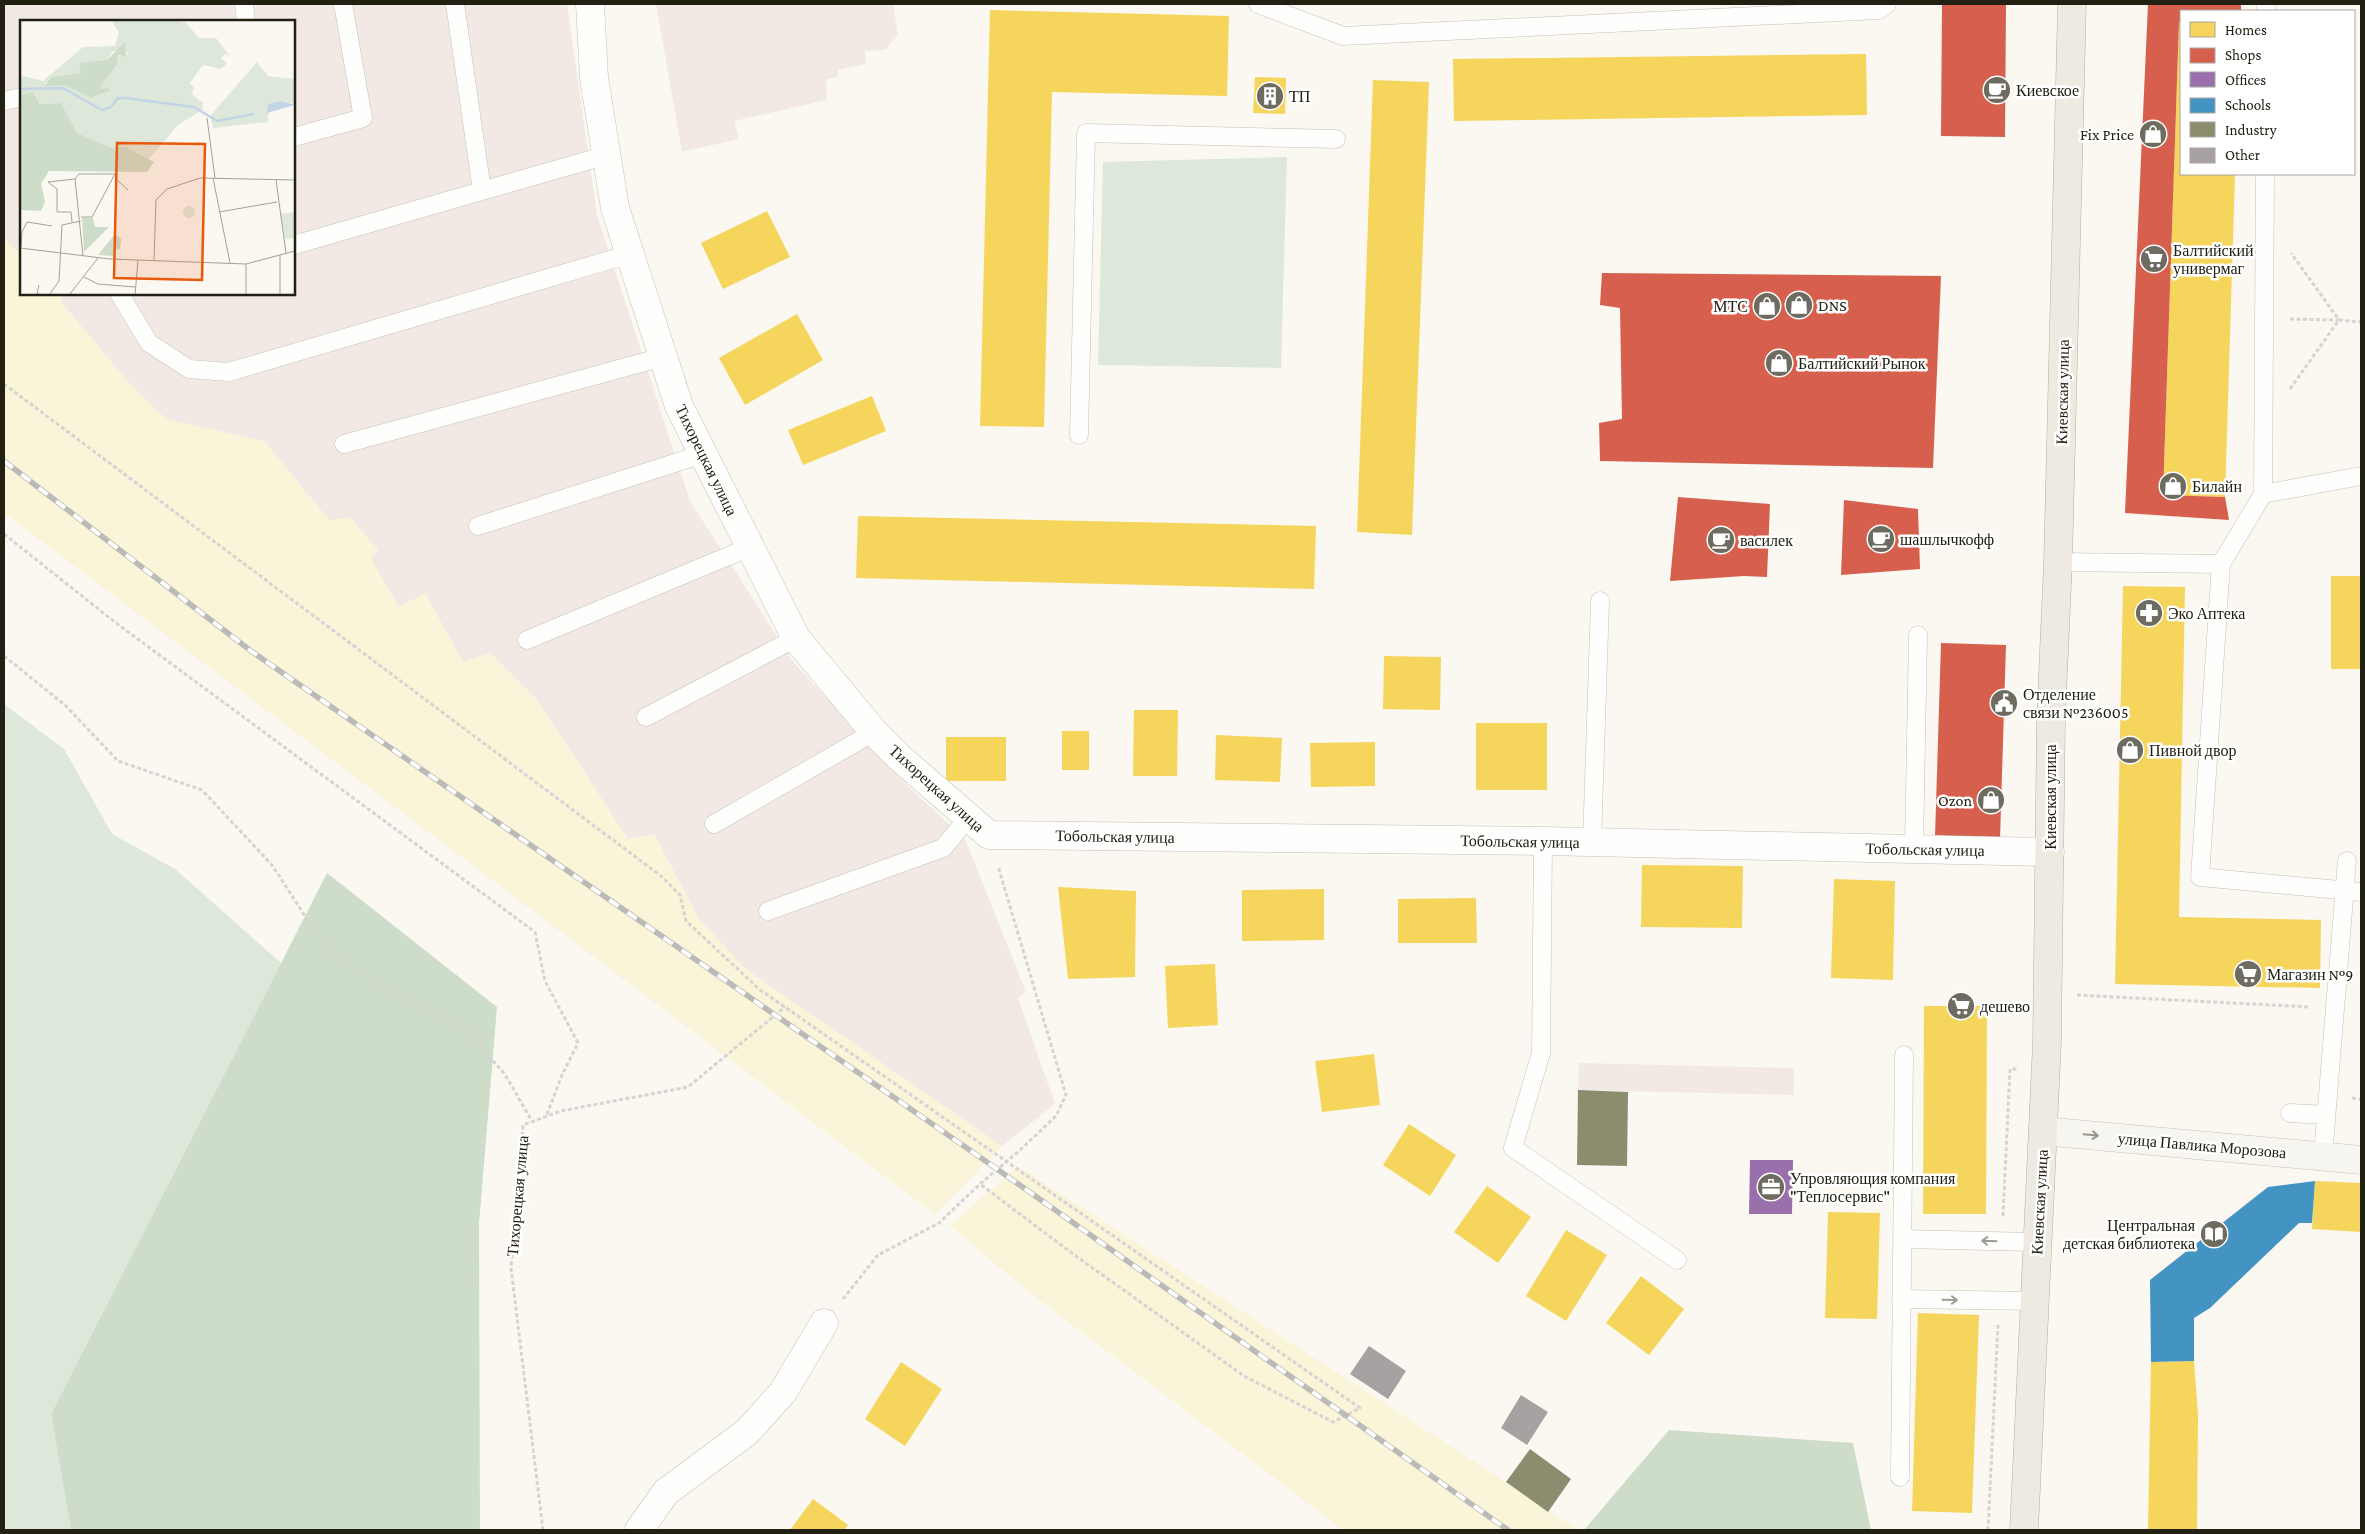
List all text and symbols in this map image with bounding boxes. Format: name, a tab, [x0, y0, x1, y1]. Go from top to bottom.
legend	[2180, 10, 2355, 175]
inset map	[20, 20, 295, 295]
text: Homes	[2225, 22, 2267, 38]
text: Shops	[2225, 47, 2261, 64]
text: Offices	[2225, 72, 2266, 88]
cafe icon: Киевское	[1982, 75, 2012, 105]
building icon: ТП	[1255, 81, 1285, 111]
place label: Киевское	[2016, 82, 2079, 99]
place label: ТП	[1289, 88, 1311, 105]
text: Schools	[2225, 97, 2271, 113]
shop icon: Fix Price	[2138, 119, 2168, 149]
text: Industry	[2225, 122, 2277, 139]
place label: Fix Price	[2080, 126, 2134, 143]
text: Other	[2225, 147, 2261, 163]
place label: Балтийский универмаг	[2173, 242, 2254, 278]
supermarket icon: Балтийский универмаг	[2139, 244, 2169, 274]
shop icon: DNS	[1784, 290, 1814, 320]
shop icon: МТС	[1752, 291, 1782, 321]
place label: DNS	[1818, 297, 1847, 314]
place label: МТС	[1713, 298, 1748, 315]
street label: Киевская улица	[2053, 339, 2073, 445]
shop icon: Балтийский Рынок	[1764, 348, 1794, 378]
place label: Балтийский Рынок	[1798, 355, 1926, 372]
street label: Тихорецкая улица	[671, 402, 741, 519]
shop icon: Билайн	[2158, 471, 2188, 501]
place label: Билайн	[2192, 478, 2242, 495]
cafe icon: шашлычкофф	[1866, 524, 1896, 554]
cafe icon: василек	[1706, 525, 1736, 555]
place label: шашлычкофф	[1900, 531, 1994, 549]
place label: василек	[1740, 532, 1793, 549]
pharmacy icon: Эко Аптека	[2134, 598, 2164, 628]
place label: Эко Аптека	[2168, 605, 2245, 622]
place label: Отделение связи №236005	[2023, 686, 2128, 721]
public building icon: Отделение связи №236005	[1989, 688, 2019, 718]
shop icon: Пивной двор	[2115, 735, 2145, 765]
street label: Тихорецкая улица	[885, 741, 987, 836]
place label: Пивной двор	[2149, 742, 2236, 760]
street label: Киевская улица	[2042, 744, 2060, 850]
shop icon: Ozon	[1976, 785, 2006, 815]
place label: Ozon	[1938, 792, 1972, 809]
street label: Тобольская улица	[1055, 827, 1175, 847]
street label: Тобольская улица	[1460, 832, 1580, 852]
street label: Тобольская улица	[1865, 840, 1985, 860]
supermarket icon: Магазин №9	[2233, 959, 2263, 989]
place label: Магазин №9	[2267, 966, 2353, 983]
supermarket icon: дешево	[1946, 991, 1976, 1021]
place label: дешево	[1980, 998, 2030, 1016]
one-way arrow	[2083, 1130, 2099, 1140]
street label: улица Павлика Морозова	[2117, 1130, 2287, 1162]
street label: Тихорецкая улица	[504, 1135, 532, 1257]
street label: Киевская улица	[2028, 1149, 2052, 1255]
place label: Упровляющия компания "Теплосервис"	[1790, 1170, 1956, 1206]
office icon: Упровляющия компания "Теплосервис"	[1756, 1172, 1786, 1202]
place label: Центральная детская библиотека	[2063, 1217, 2196, 1253]
library icon: Центральная детская библиотека	[2199, 1219, 2229, 1249]
one-way arrow	[1981, 1236, 1998, 1246]
one-way arrow	[1942, 1295, 1958, 1304]

